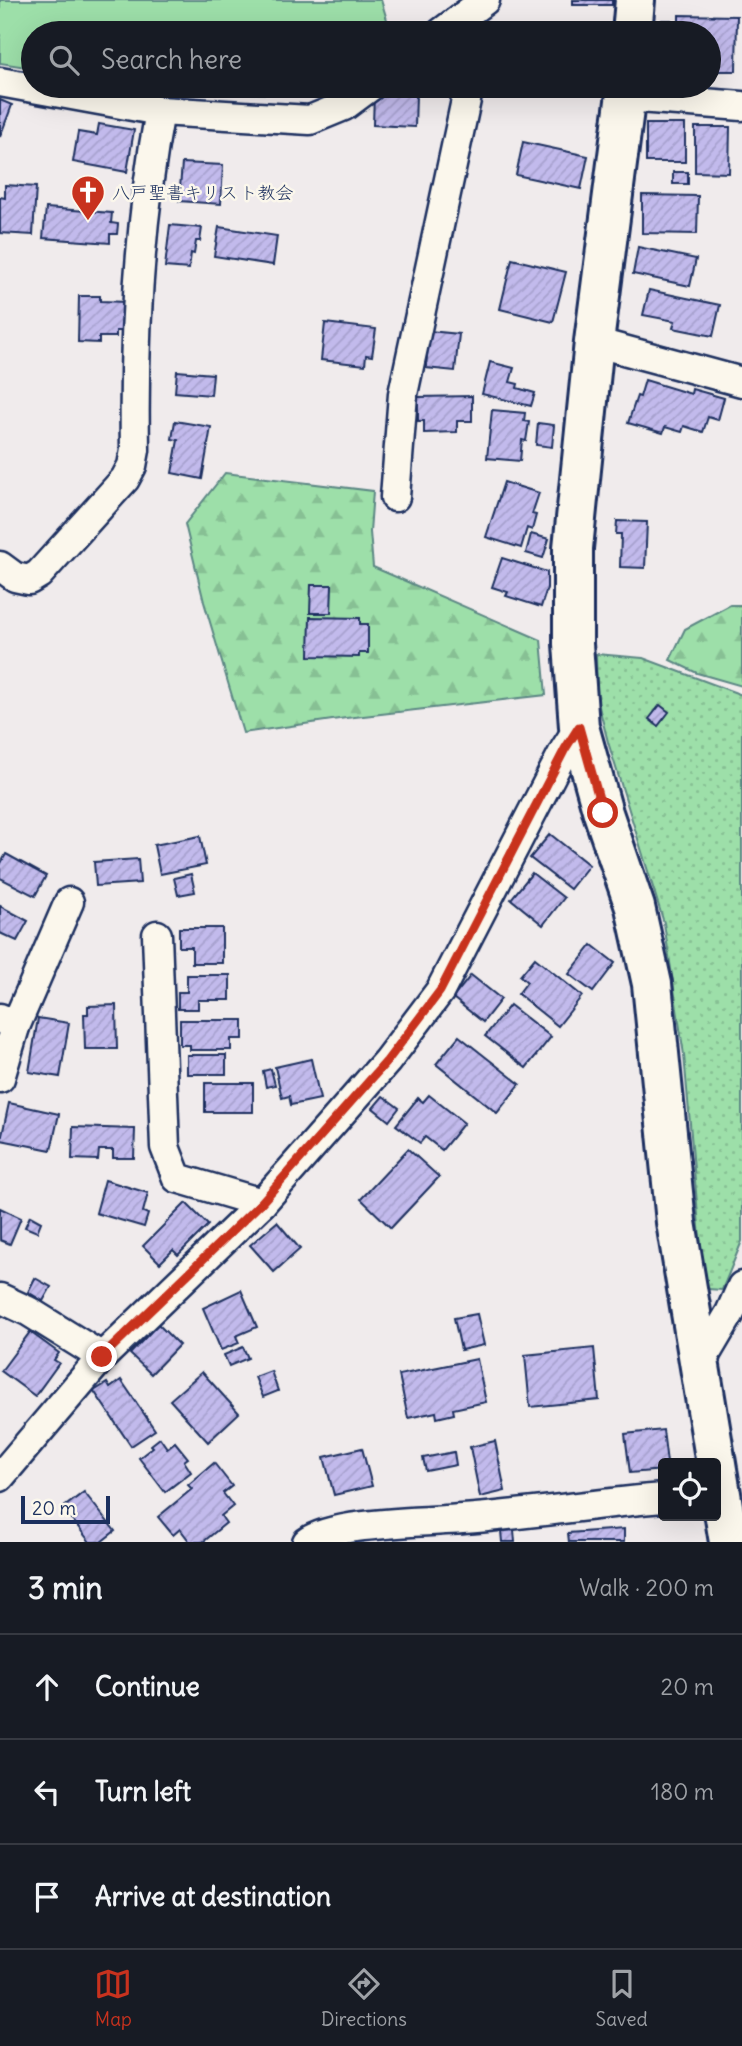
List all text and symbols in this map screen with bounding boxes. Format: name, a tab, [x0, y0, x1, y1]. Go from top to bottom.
search box	[21, 21, 721, 98]
icon: search	[45, 41, 83, 79]
text: Search here	[101, 43, 242, 76]
church icon: 八戸聖書キリスト教会	[69, 173, 107, 222]
place label: 八戸聖書キリスト教会	[112, 181, 293, 204]
route start	[587, 797, 618, 828]
route end	[86, 1341, 117, 1372]
map controls	[658, 1458, 721, 1521]
button: locate	[658, 1458, 721, 1521]
scale bar	[21, 1493, 110, 1525]
text: 20 m	[32, 1496, 76, 1520]
text: 3 min	[28, 1569, 103, 1607]
text: Walk · 200 m	[579, 1573, 714, 1602]
icon: ahead	[28, 1668, 66, 1706]
text: Continue	[95, 1670, 200, 1703]
text: 20 m	[661, 1672, 714, 1701]
icon: left	[28, 1773, 66, 1811]
text: Turn left	[95, 1775, 191, 1808]
text: 180 m	[651, 1777, 714, 1806]
icon: arrive	[28, 1878, 66, 1916]
text: Arrive at destination	[95, 1880, 331, 1913]
tab: Map	[94, 1965, 132, 2031]
tab: Directions	[321, 1965, 407, 2031]
tab: Saved	[596, 1965, 648, 2031]

